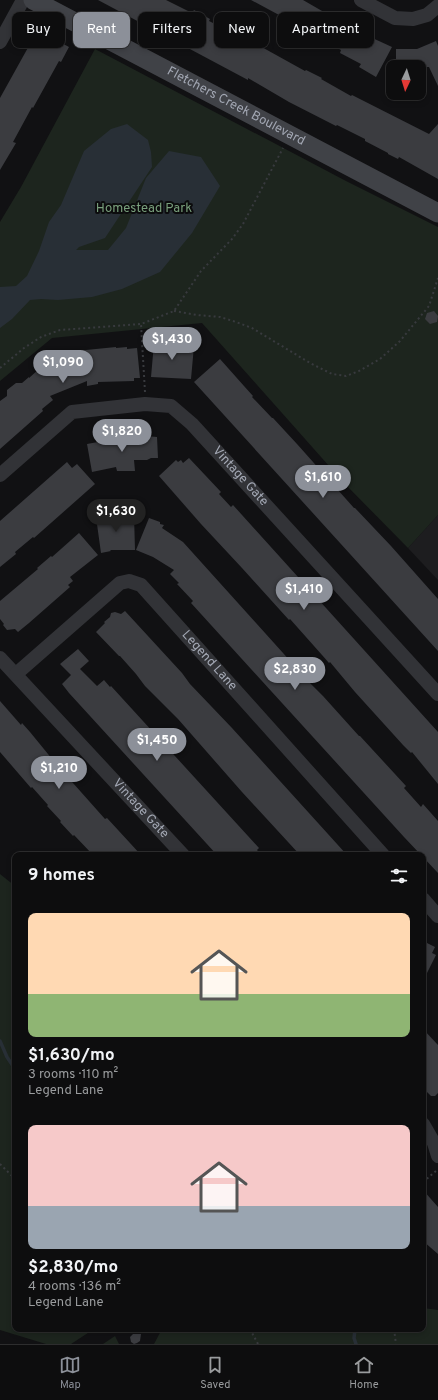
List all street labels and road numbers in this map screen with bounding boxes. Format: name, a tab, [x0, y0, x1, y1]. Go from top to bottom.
street label: Fletchers Creek Boulevard	[164, 64, 307, 149]
street label: Vintage Gate	[209, 443, 271, 510]
street label: Legend Lane	[178, 627, 240, 694]
street label: Vintage Gate	[109, 776, 172, 842]

